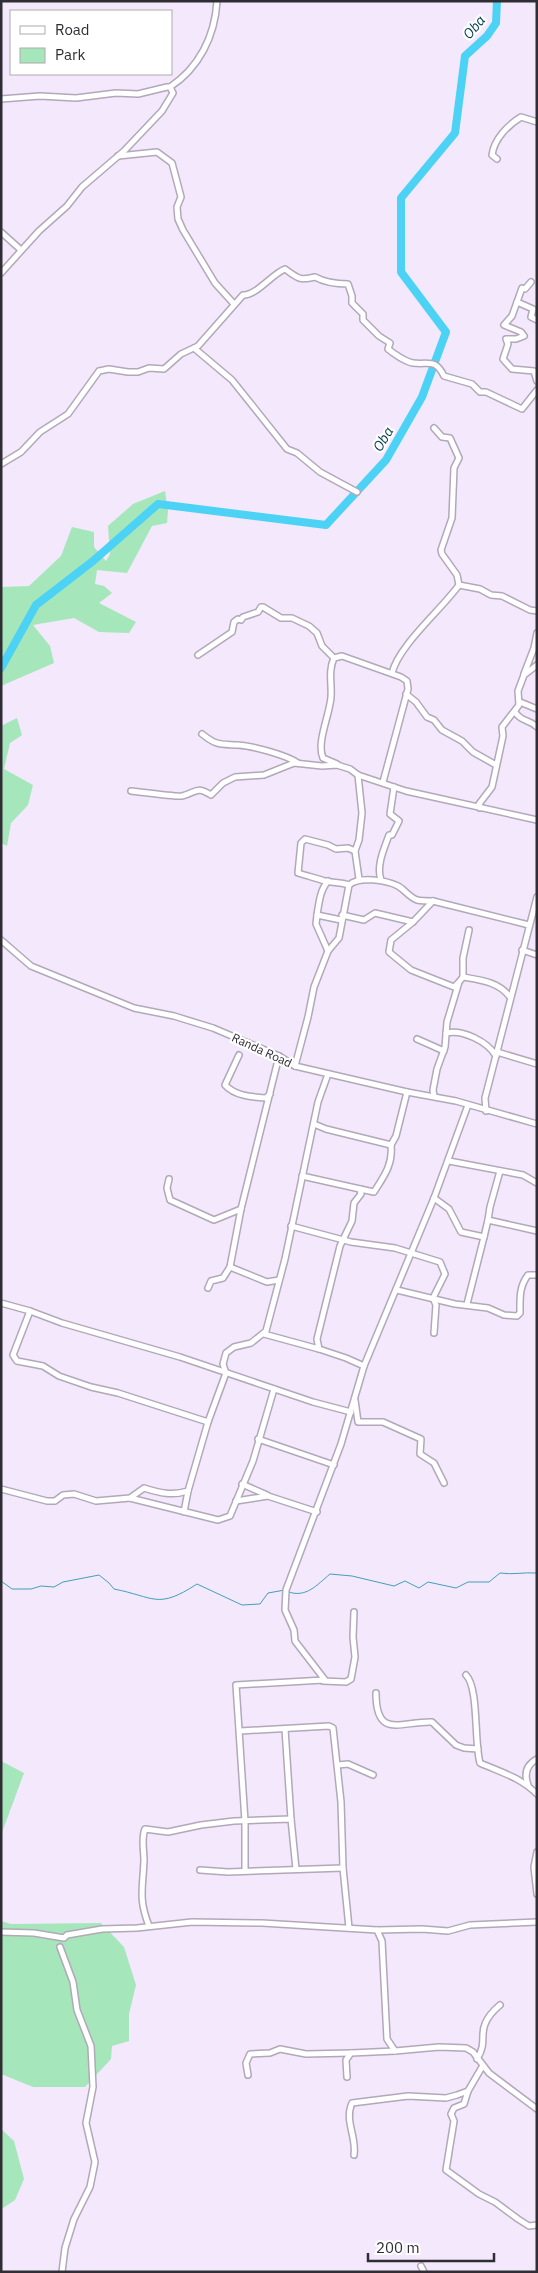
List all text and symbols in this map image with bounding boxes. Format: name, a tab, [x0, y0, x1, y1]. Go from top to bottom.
legend	[10, 10, 172, 75]
water label: Oba	[459, 11, 489, 43]
text: Road	[55, 20, 90, 39]
text: Park	[55, 45, 85, 64]
water label: Oba	[369, 423, 397, 455]
street label: Randa Road	[230, 1030, 294, 1070]
scale bar	[368, 2230, 494, 2262]
text: 200 m	[376, 2238, 420, 2257]

